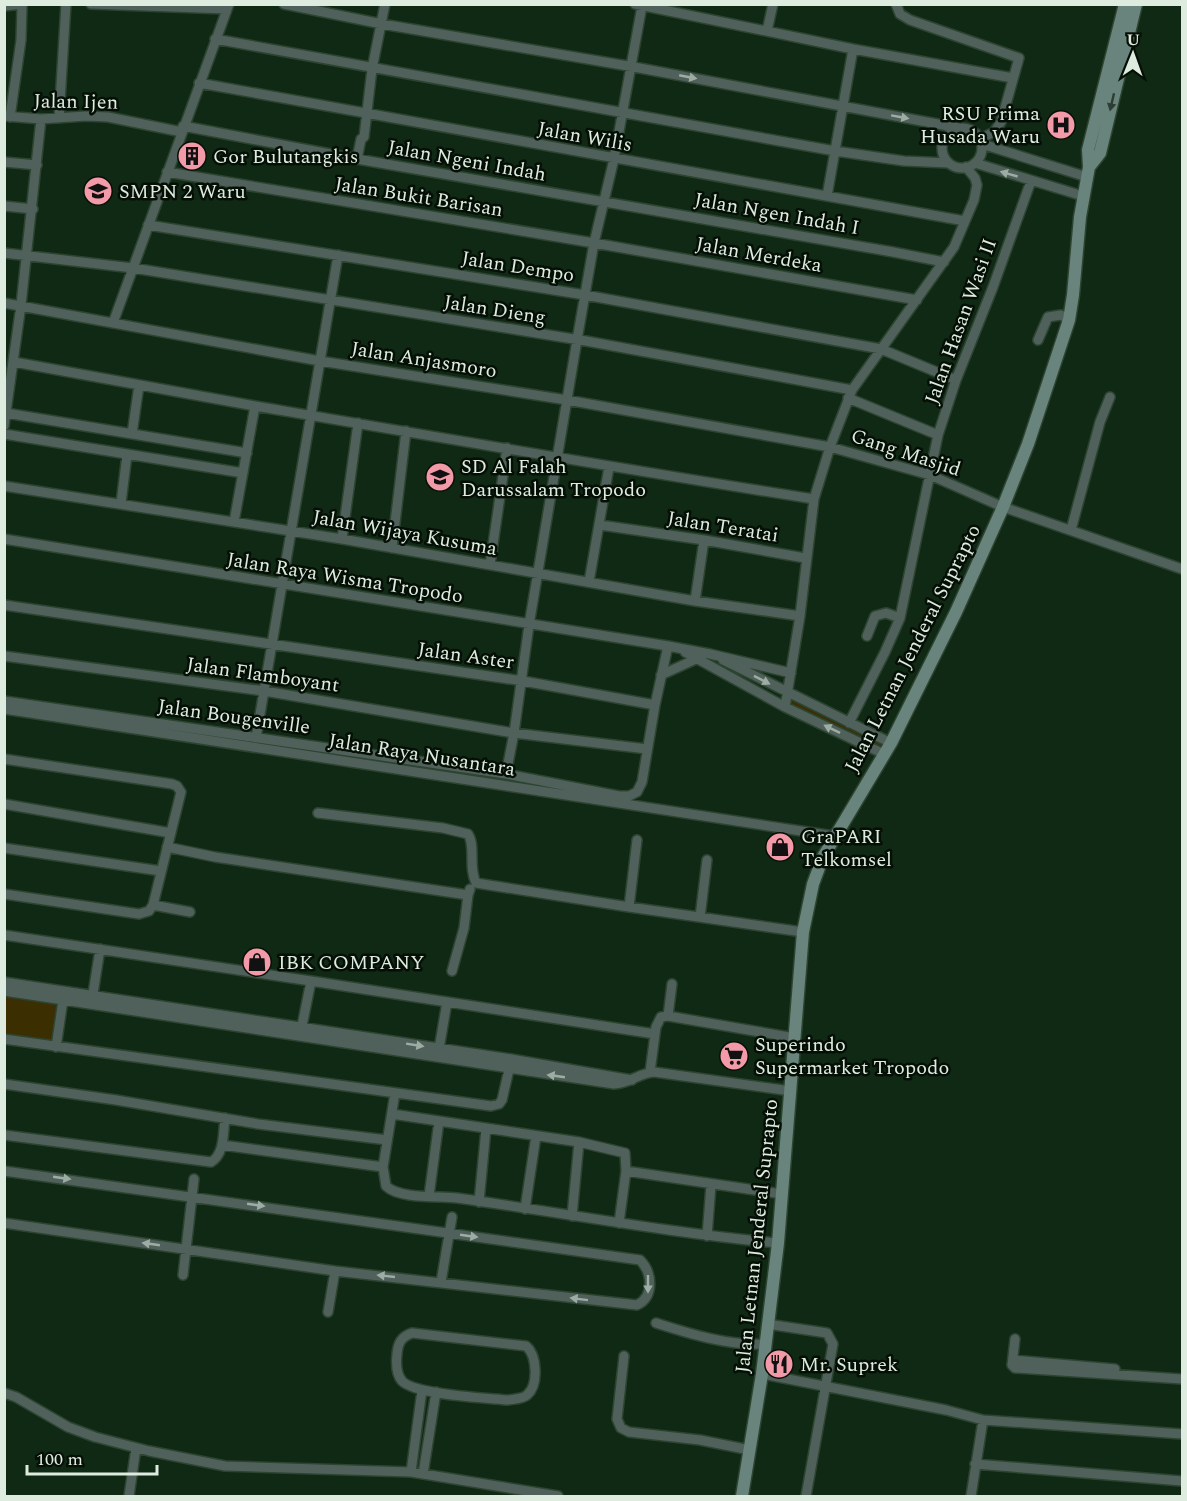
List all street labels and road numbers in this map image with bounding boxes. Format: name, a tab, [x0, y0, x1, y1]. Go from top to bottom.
street label: Jalan Ijen	[33, 86, 119, 118]
street label: Jalan Wilis	[535, 114, 635, 160]
street label: Jalan Ngeni Indah	[385, 132, 548, 190]
street label: Jalan Bukit Barisan	[333, 169, 505, 225]
street label: Jalan Ngen Indah I	[692, 185, 862, 243]
street label: Jalan Merdeka	[693, 229, 824, 281]
street label: Jalan Hasan Wasi II	[917, 234, 1005, 409]
street label: Jalan Dempo	[459, 243, 576, 291]
street label: Jalan Dieng	[442, 287, 548, 333]
street label: Jalan Anjasmoro	[349, 334, 499, 386]
street label: Gang Masjid	[847, 421, 964, 485]
street label: Jalan Wijaya Kusuma	[310, 502, 500, 564]
street label: Jalan Teratai	[665, 503, 781, 551]
street label: Jalan Letnan Jenderal Suprapto	[837, 519, 989, 778]
street label: Jalan Raya Wisma Tropodo	[225, 544, 465, 611]
street label: Jalan Aster	[416, 634, 516, 678]
street label: Jalan Flamboyant	[185, 649, 341, 701]
street label: Jalan Bougenville	[156, 691, 312, 743]
street label: Jalan Raya Nusantara	[326, 725, 518, 785]
street label: Jalan Letnan Jenderal Suprapto	[728, 1098, 786, 1375]

